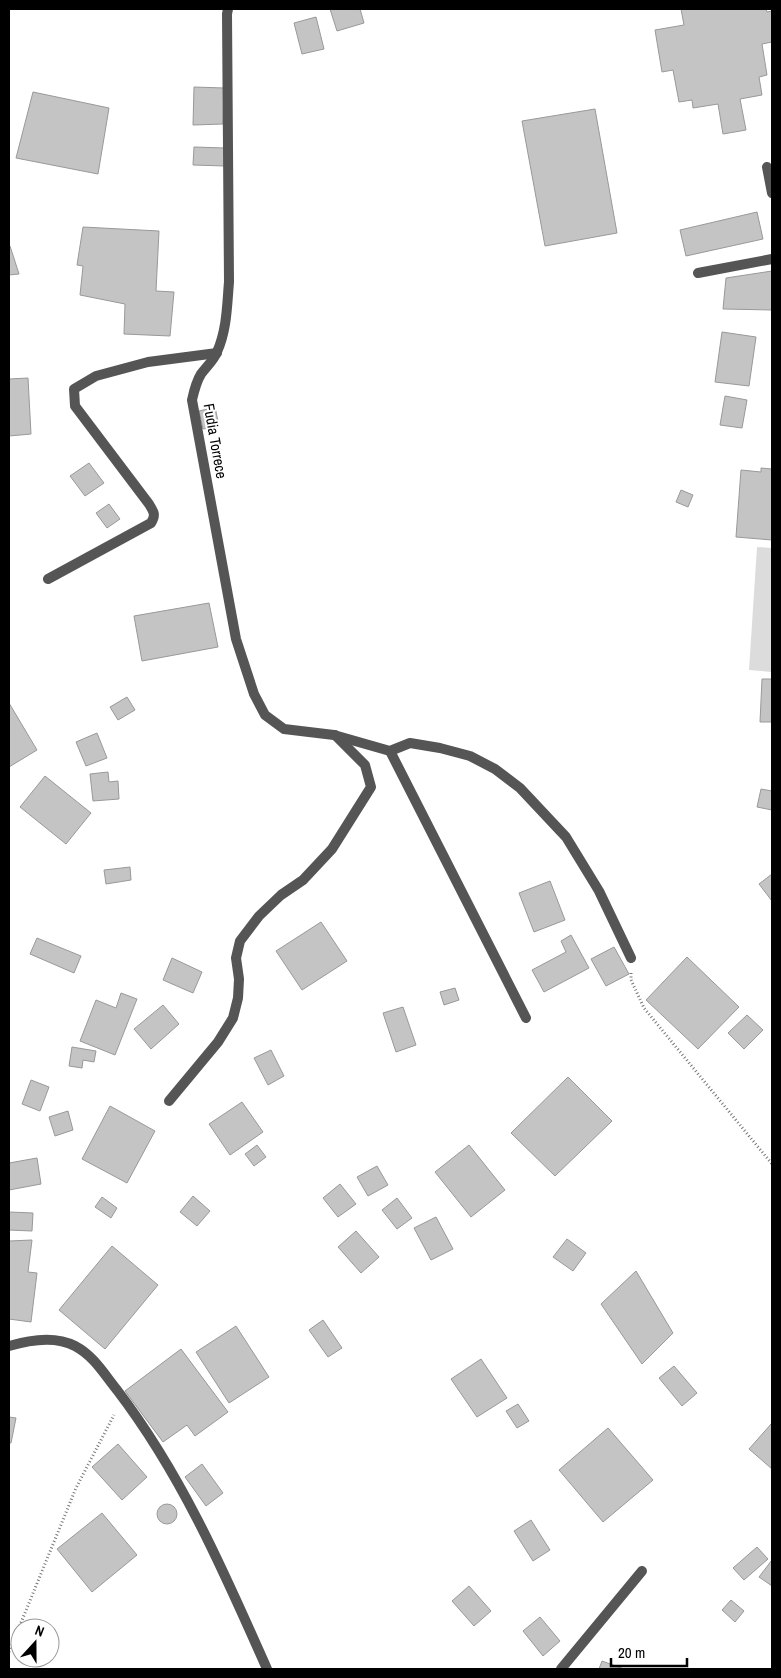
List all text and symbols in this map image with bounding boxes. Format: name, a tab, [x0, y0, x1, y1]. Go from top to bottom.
street label: Fudia Torrece	[199, 402, 232, 480]
north arrow	[10, 1618, 60, 1668]
text: N	[33, 1621, 47, 1641]
scale bar	[611, 1636, 687, 1668]
text: 20 m	[618, 1642, 645, 1663]

